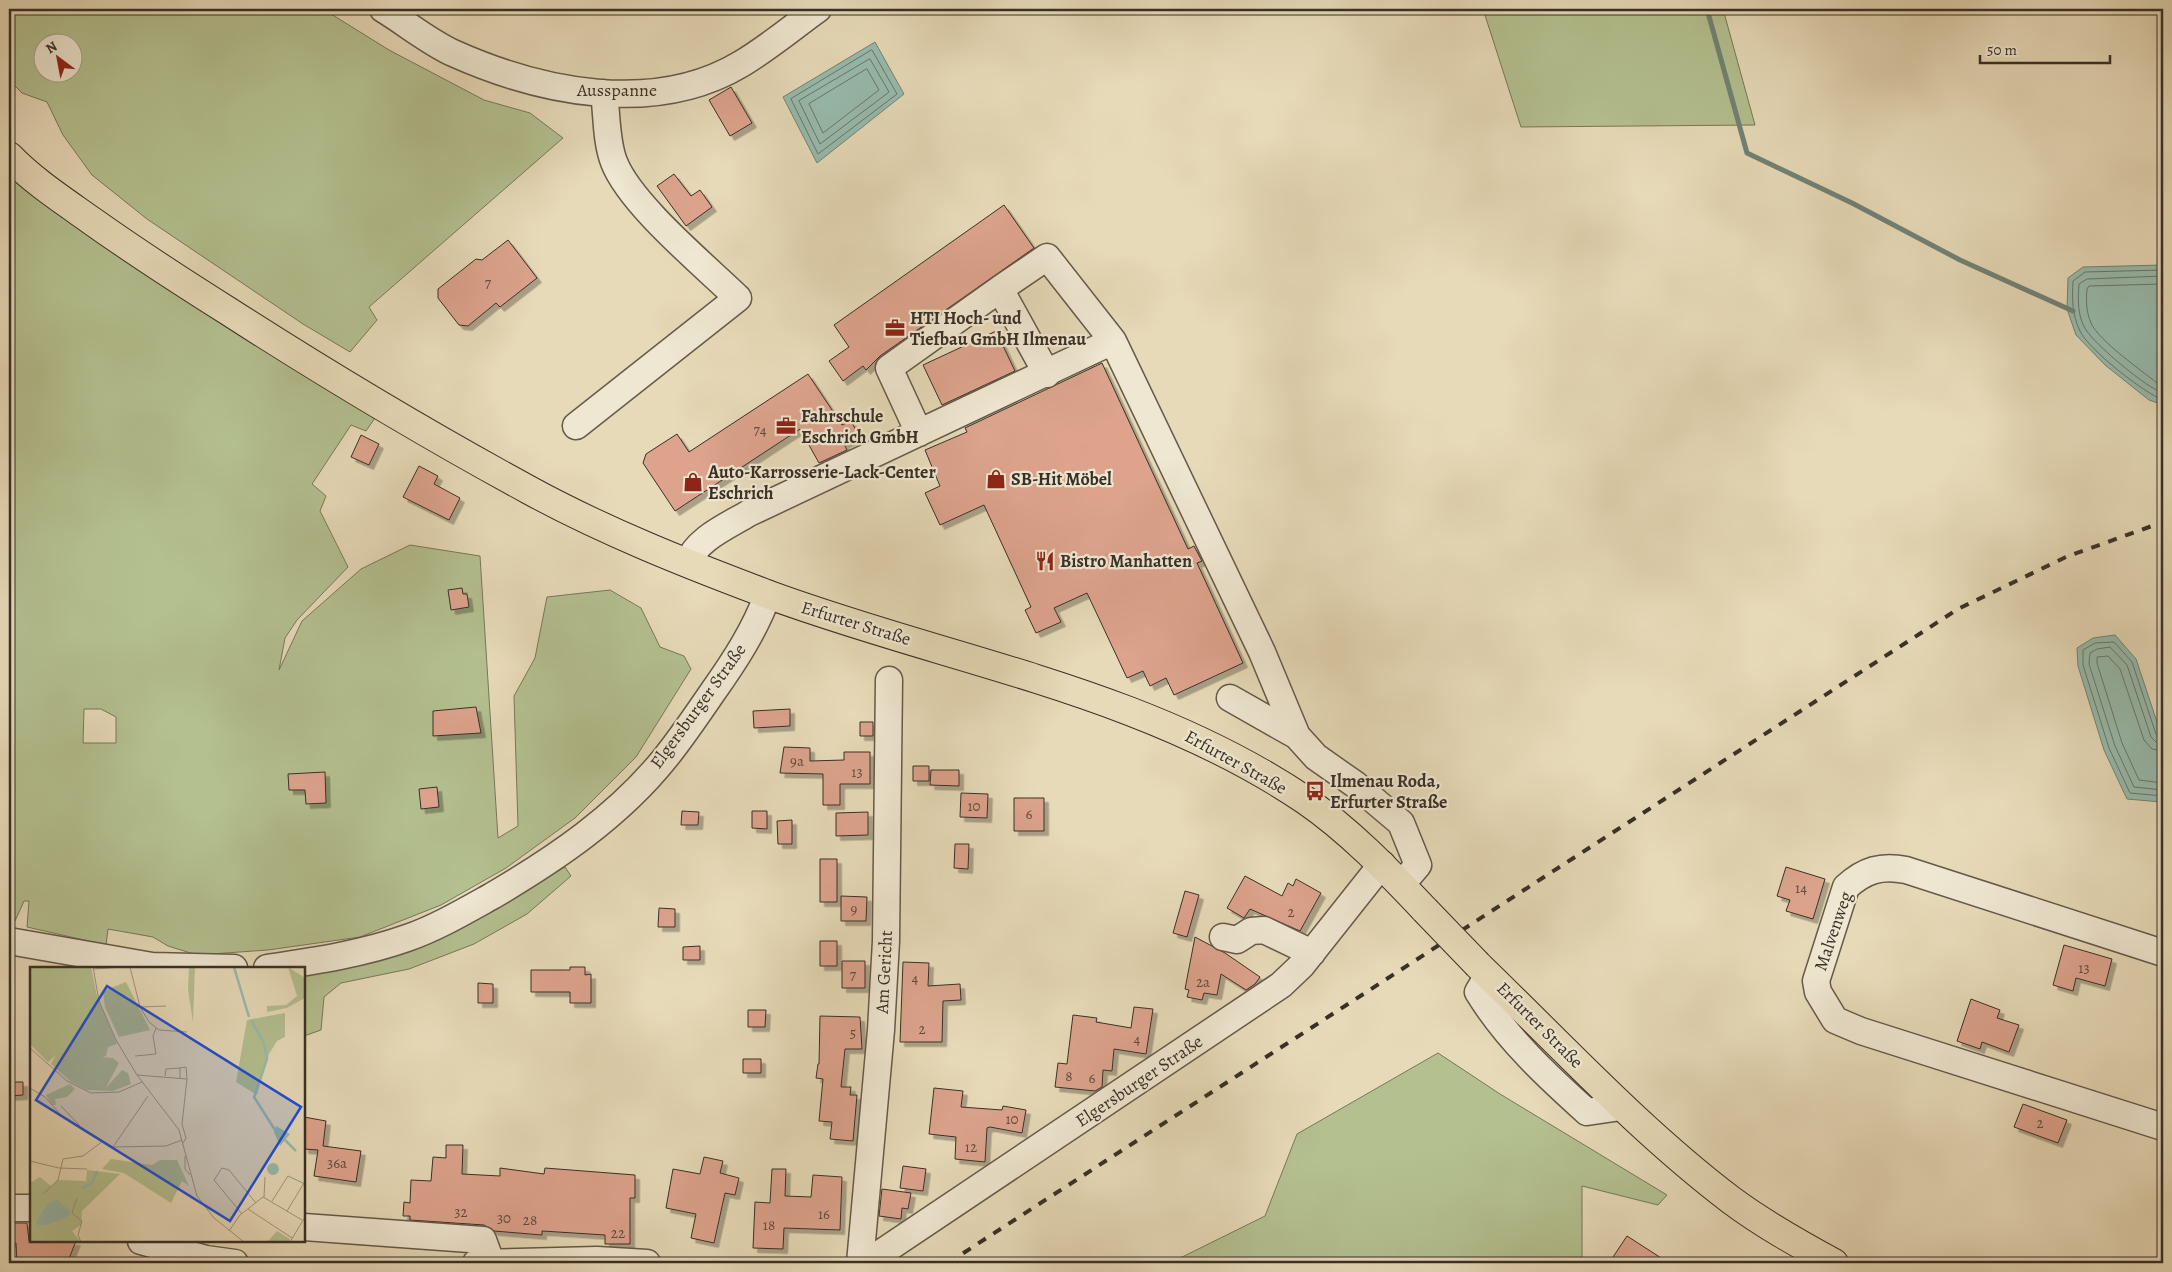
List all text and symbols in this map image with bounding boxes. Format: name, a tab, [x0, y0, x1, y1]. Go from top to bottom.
north arrow	[32, 32, 82, 82]
scale bar	[1980, 32, 2110, 64]
text: N	[42, 37, 61, 58]
text: 50 m	[1987, 40, 2017, 60]
street label: Ausspanne	[576, 78, 657, 102]
house number: 7	[485, 273, 492, 293]
place label: HTI Hoch- und Tiefbau GmbH Ilmenau	[910, 306, 1086, 351]
office icon: HTI Hoch- und Tiefbau GmbH Ilmenau	[884, 317, 906, 339]
place label: Fahrschule Eschrich GmbH	[801, 404, 919, 449]
office icon: Fahrschule Eschrich GmbH	[775, 415, 797, 437]
house number: 74	[753, 420, 767, 440]
place label: Auto-Karrosserie-Lack-Center Eschrich	[707, 460, 936, 505]
place label: SB-Hit Möbel	[1011, 467, 1112, 491]
shop icon: SB-Hit Möbel	[985, 468, 1007, 490]
shop icon: Auto-Karrosserie-Lack-Center Eschrich	[682, 471, 704, 493]
place label: Bistro Manhatten	[1060, 549, 1192, 573]
restaurant icon: Bistro Manhatten	[1034, 550, 1056, 572]
street label: Erfurter Straße	[798, 595, 914, 651]
street label: Elgersburger Straße	[645, 639, 751, 773]
street label: Erfurter Straße	[1181, 724, 1291, 800]
house number: 9a	[790, 751, 804, 771]
house number: 13	[851, 762, 863, 782]
place label: Ilmenau Roda, Erfurter Straße	[1330, 769, 1447, 814]
bus stop icon: Ilmenau Roda, Erfurter Straße	[1304, 780, 1326, 802]
house number: 10	[967, 796, 981, 816]
house number: 6	[1026, 804, 1033, 824]
house number: 14	[1795, 878, 1807, 898]
street label: Malvenweg	[1808, 888, 1858, 974]
house number: 9	[851, 899, 858, 919]
house number: 2	[1287, 902, 1295, 922]
street label: Am Gericht	[870, 930, 898, 1015]
house number: 13	[2078, 958, 2090, 978]
house number: 7	[850, 965, 857, 985]
inset map	[30, 967, 305, 1242]
house number: 4	[912, 968, 919, 988]
house number: 2a	[1196, 972, 1210, 992]
street label: Erfurter Straße	[1491, 976, 1589, 1074]
house number: 2	[918, 1019, 926, 1039]
house number: 5	[850, 1023, 856, 1043]
street label: Elgersburger Straße	[1071, 1029, 1207, 1133]
house number: 4	[1134, 1029, 1141, 1049]
house number: 8	[1065, 1066, 1073, 1086]
house number: 6	[1089, 1068, 1096, 1088]
house number: 10	[1005, 1109, 1019, 1129]
house number: 2	[2036, 1113, 2044, 1133]
house number: 12	[965, 1137, 977, 1157]
house number: 36a	[327, 1153, 347, 1173]
house number: 32	[454, 1202, 468, 1222]
house number: 16	[818, 1204, 830, 1224]
house number: 30	[497, 1208, 511, 1228]
house number: 28	[523, 1210, 537, 1230]
house number: 18	[763, 1215, 775, 1235]
house number: 22	[611, 1223, 625, 1243]

